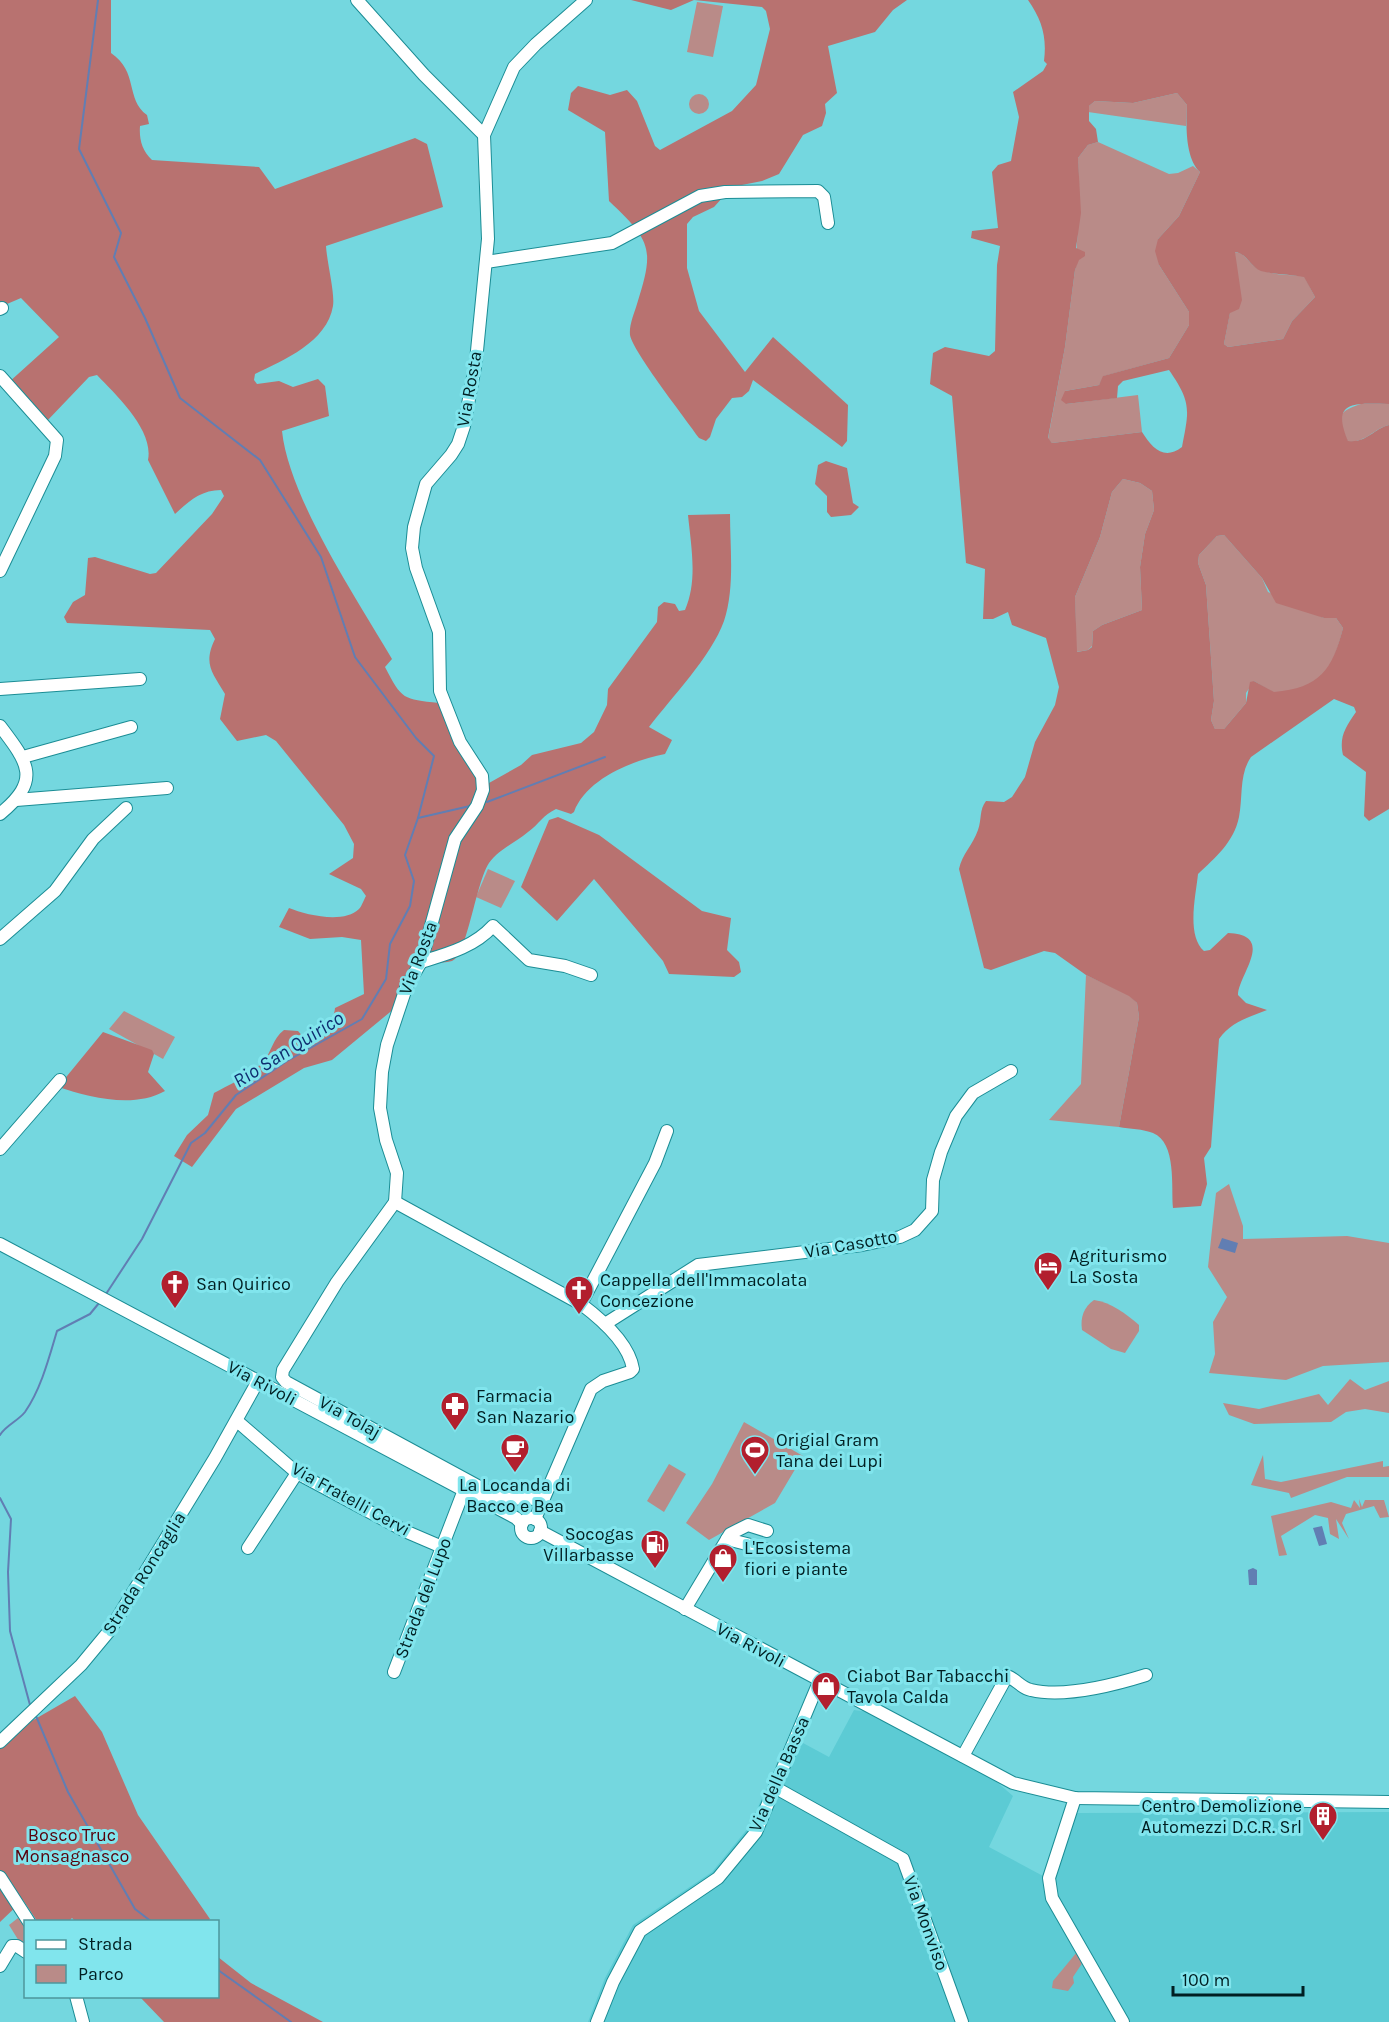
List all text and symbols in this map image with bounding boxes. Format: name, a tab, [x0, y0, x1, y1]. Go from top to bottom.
street label: Via Rosta	[452, 349, 486, 429]
street label: Via Rosta	[394, 918, 442, 998]
water label: Rio San Quirico	[229, 1006, 348, 1093]
street label: Via Casotto	[803, 1225, 899, 1263]
place label: Agriturismo La Sosta	[1069, 1245, 1167, 1288]
hotel icon: Agriturismo La Sosta	[1032, 1250, 1064, 1292]
church icon: San Quirico	[159, 1268, 191, 1310]
place label: Cappella dell'Immacolata Concezione	[600, 1269, 807, 1312]
place label: San Quirico	[196, 1273, 291, 1295]
church icon: Cappella dell'Immacolata Concezione	[563, 1274, 595, 1316]
street label: Via Rivoli	[224, 1356, 300, 1410]
place label: Farmacia San Nazario	[476, 1385, 574, 1428]
pharmacy icon: Farmacia San Nazario	[439, 1390, 471, 1432]
street label: Via Tolaj	[315, 1391, 385, 1443]
place label: Origial Gram Tana dei Lupi	[776, 1429, 883, 1472]
cafe icon: La Locanda di Bacco e Bea	[499, 1432, 531, 1474]
sports icon: Origial Gram Tana dei Lupi	[739, 1434, 771, 1476]
street label: Via Fratelli Cervi	[288, 1457, 414, 1541]
place label: La Locanda di Bacco e Bea	[459, 1474, 571, 1517]
street label: Strada Roncaglia	[97, 1508, 191, 1638]
place label: Socogas Villarbasse	[543, 1523, 634, 1566]
fuel station icon: Socogas Villarbasse	[639, 1528, 671, 1570]
street label: Strada del Lupo	[390, 1534, 456, 1662]
place label: L'Ecosistema fiori e piante	[744, 1537, 851, 1580]
shop icon: L'Ecosistema fiori e piante	[707, 1542, 739, 1584]
street label: Via Rivoli	[713, 1618, 789, 1672]
place label: Ciabot Bar Tabacchi Tavola Calda	[847, 1665, 1009, 1708]
shop icon: Ciabot Bar Tabacchi Tavola Calda	[810, 1670, 842, 1712]
street label: Via della Bassa	[744, 1713, 814, 1835]
place label: Centro Demolizione Automezzi D.C.R. Srl	[1141, 1795, 1302, 1838]
building icon: Centro Demolizione Automezzi D.C.R. Srl	[1307, 1800, 1339, 1842]
park label: Bosco Truc Monsagnasco	[15, 1824, 129, 1867]
street label: Via Monviso	[899, 1873, 953, 1973]
legend	[24, 1920, 219, 1998]
text: Strada	[78, 1933, 133, 1955]
scale bar	[1173, 1959, 1304, 1997]
text: Parco	[78, 1963, 124, 1985]
text: 100 m	[1182, 1969, 1230, 1991]

